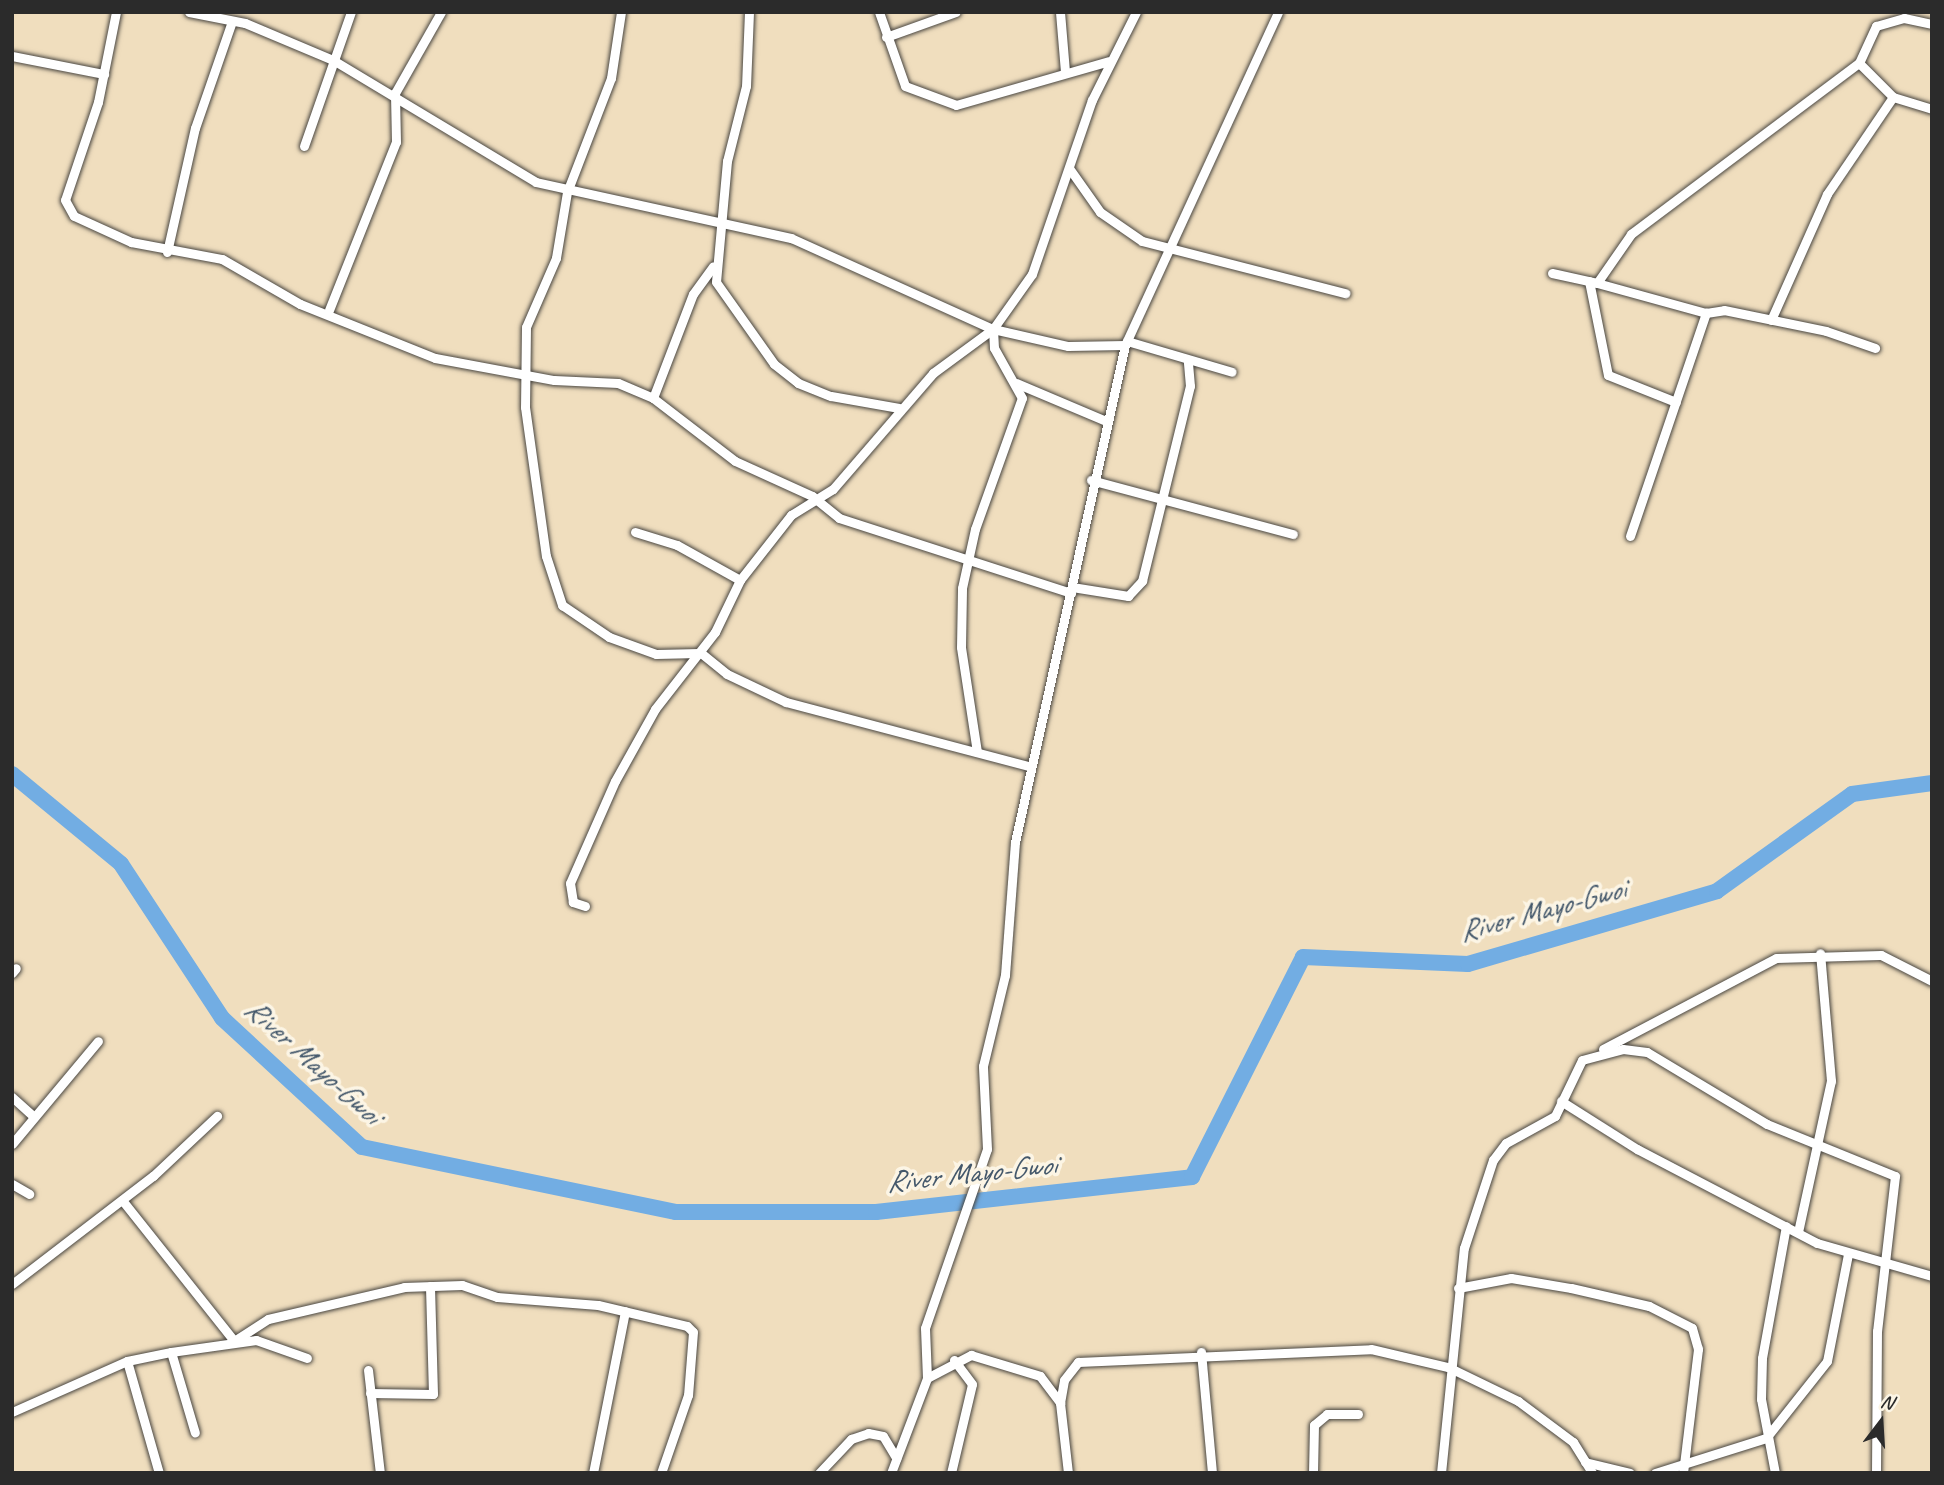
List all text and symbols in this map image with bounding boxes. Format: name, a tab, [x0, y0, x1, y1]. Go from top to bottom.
water label: River Mayo-Gwoi	[1455, 871, 1629, 949]
water label: River Mayo-Gwoi	[237, 990, 389, 1132]
water label: River Mayo-Gwoi	[884, 1146, 1058, 1200]
north arrow	[1846, 1387, 1916, 1457]
text: N	[1878, 1389, 1896, 1415]

